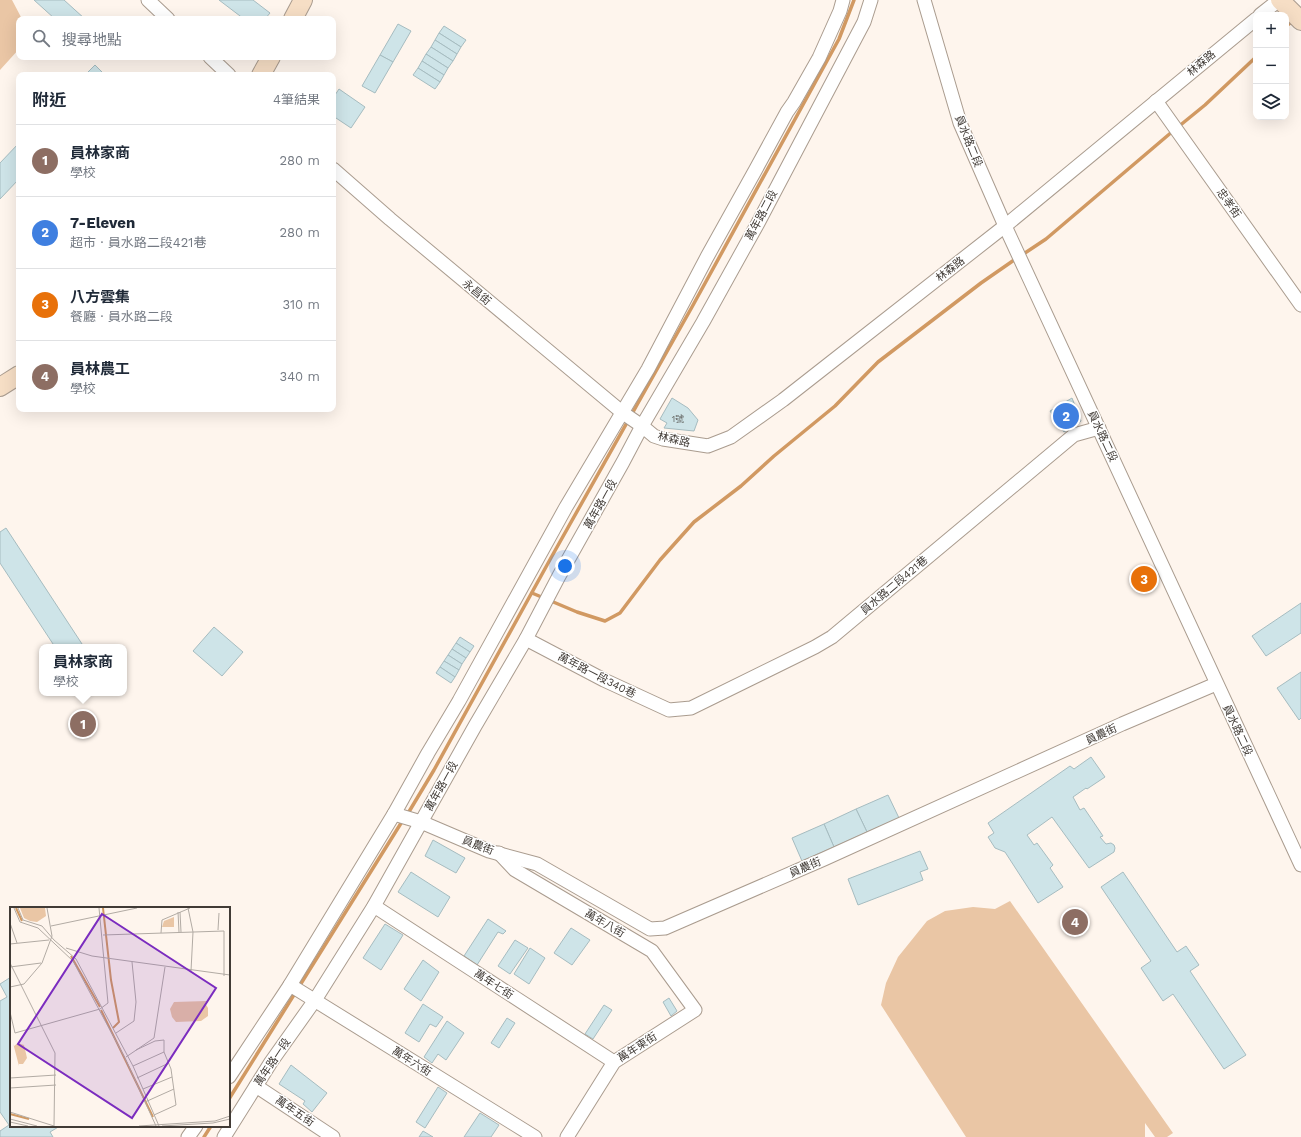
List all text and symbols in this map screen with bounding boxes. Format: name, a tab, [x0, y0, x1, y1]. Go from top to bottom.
map controls	[1253, 12, 1289, 120]
button: +	[1253, 12, 1289, 48]
search box	[16, 16, 336, 60]
icon: search	[30, 27, 52, 49]
text: 搜尋地點	[62, 31, 122, 49]
street label: 林森路	[1185, 48, 1218, 79]
button: −	[1253, 48, 1289, 84]
button: layers	[1253, 84, 1289, 120]
text: 附近	[32, 90, 66, 110]
text: 4筆結果	[273, 92, 320, 107]
street label: 員水路二段	[952, 113, 985, 169]
text: 員林家商	[70, 144, 130, 162]
text: 1	[42, 153, 48, 168]
text: 280 m	[280, 153, 320, 168]
text: 學校	[70, 165, 96, 180]
street label: 忠孝街	[1214, 186, 1243, 221]
street label: 萬年路二段	[743, 188, 780, 243]
text: 7-Eleven	[70, 214, 135, 232]
text: 2	[41, 225, 49, 240]
text: 280 m	[280, 225, 320, 240]
text: 超市 · 員水路二段421巷	[70, 235, 206, 250]
street label: 林森路	[933, 254, 967, 285]
street label: 永昌街	[460, 277, 493, 308]
text: 八方雲集	[70, 288, 130, 306]
text: 3	[41, 297, 49, 312]
text: 310 m	[282, 297, 320, 312]
text: 餐廳 · 員水路二段	[70, 309, 173, 324]
text: 員林農工	[70, 360, 130, 378]
text: 4	[41, 369, 49, 384]
text: 340 m	[280, 369, 320, 384]
text: 學校	[70, 381, 96, 396]
pin: 2	[1053, 401, 1079, 431]
street label: 員水路二段	[1085, 409, 1120, 464]
house number: 1號	[672, 414, 684, 424]
street label: 林森路	[656, 429, 691, 450]
street label: 萬年路一段	[581, 477, 619, 531]
street label: 員水路二段421巷	[858, 554, 930, 617]
your location	[555, 556, 575, 576]
pin: 3	[1131, 564, 1157, 594]
popup	[39, 644, 127, 696]
street label: 萬年路一段340巷	[556, 650, 638, 701]
text: 員林家商	[53, 653, 113, 671]
text: 學校	[53, 674, 79, 689]
street label: 員水路二段	[1220, 703, 1255, 758]
pin: 1	[70, 709, 96, 739]
street label: 員農街	[1084, 722, 1119, 747]
street label: 萬年路一段	[422, 759, 460, 813]
street label: 員農街	[460, 834, 496, 857]
street label: 員農街	[787, 855, 823, 880]
inset map	[10, 907, 230, 1127]
street label: 萬年八街	[582, 907, 627, 940]
pin: 4	[1062, 907, 1088, 937]
street label: 萬年七街	[472, 967, 516, 1002]
street label: 萬年東街	[615, 1030, 659, 1065]
street label: 萬年路一段	[252, 1036, 293, 1089]
street label: 萬年六街	[390, 1044, 434, 1079]
street label: 萬年五街	[273, 1094, 317, 1129]

